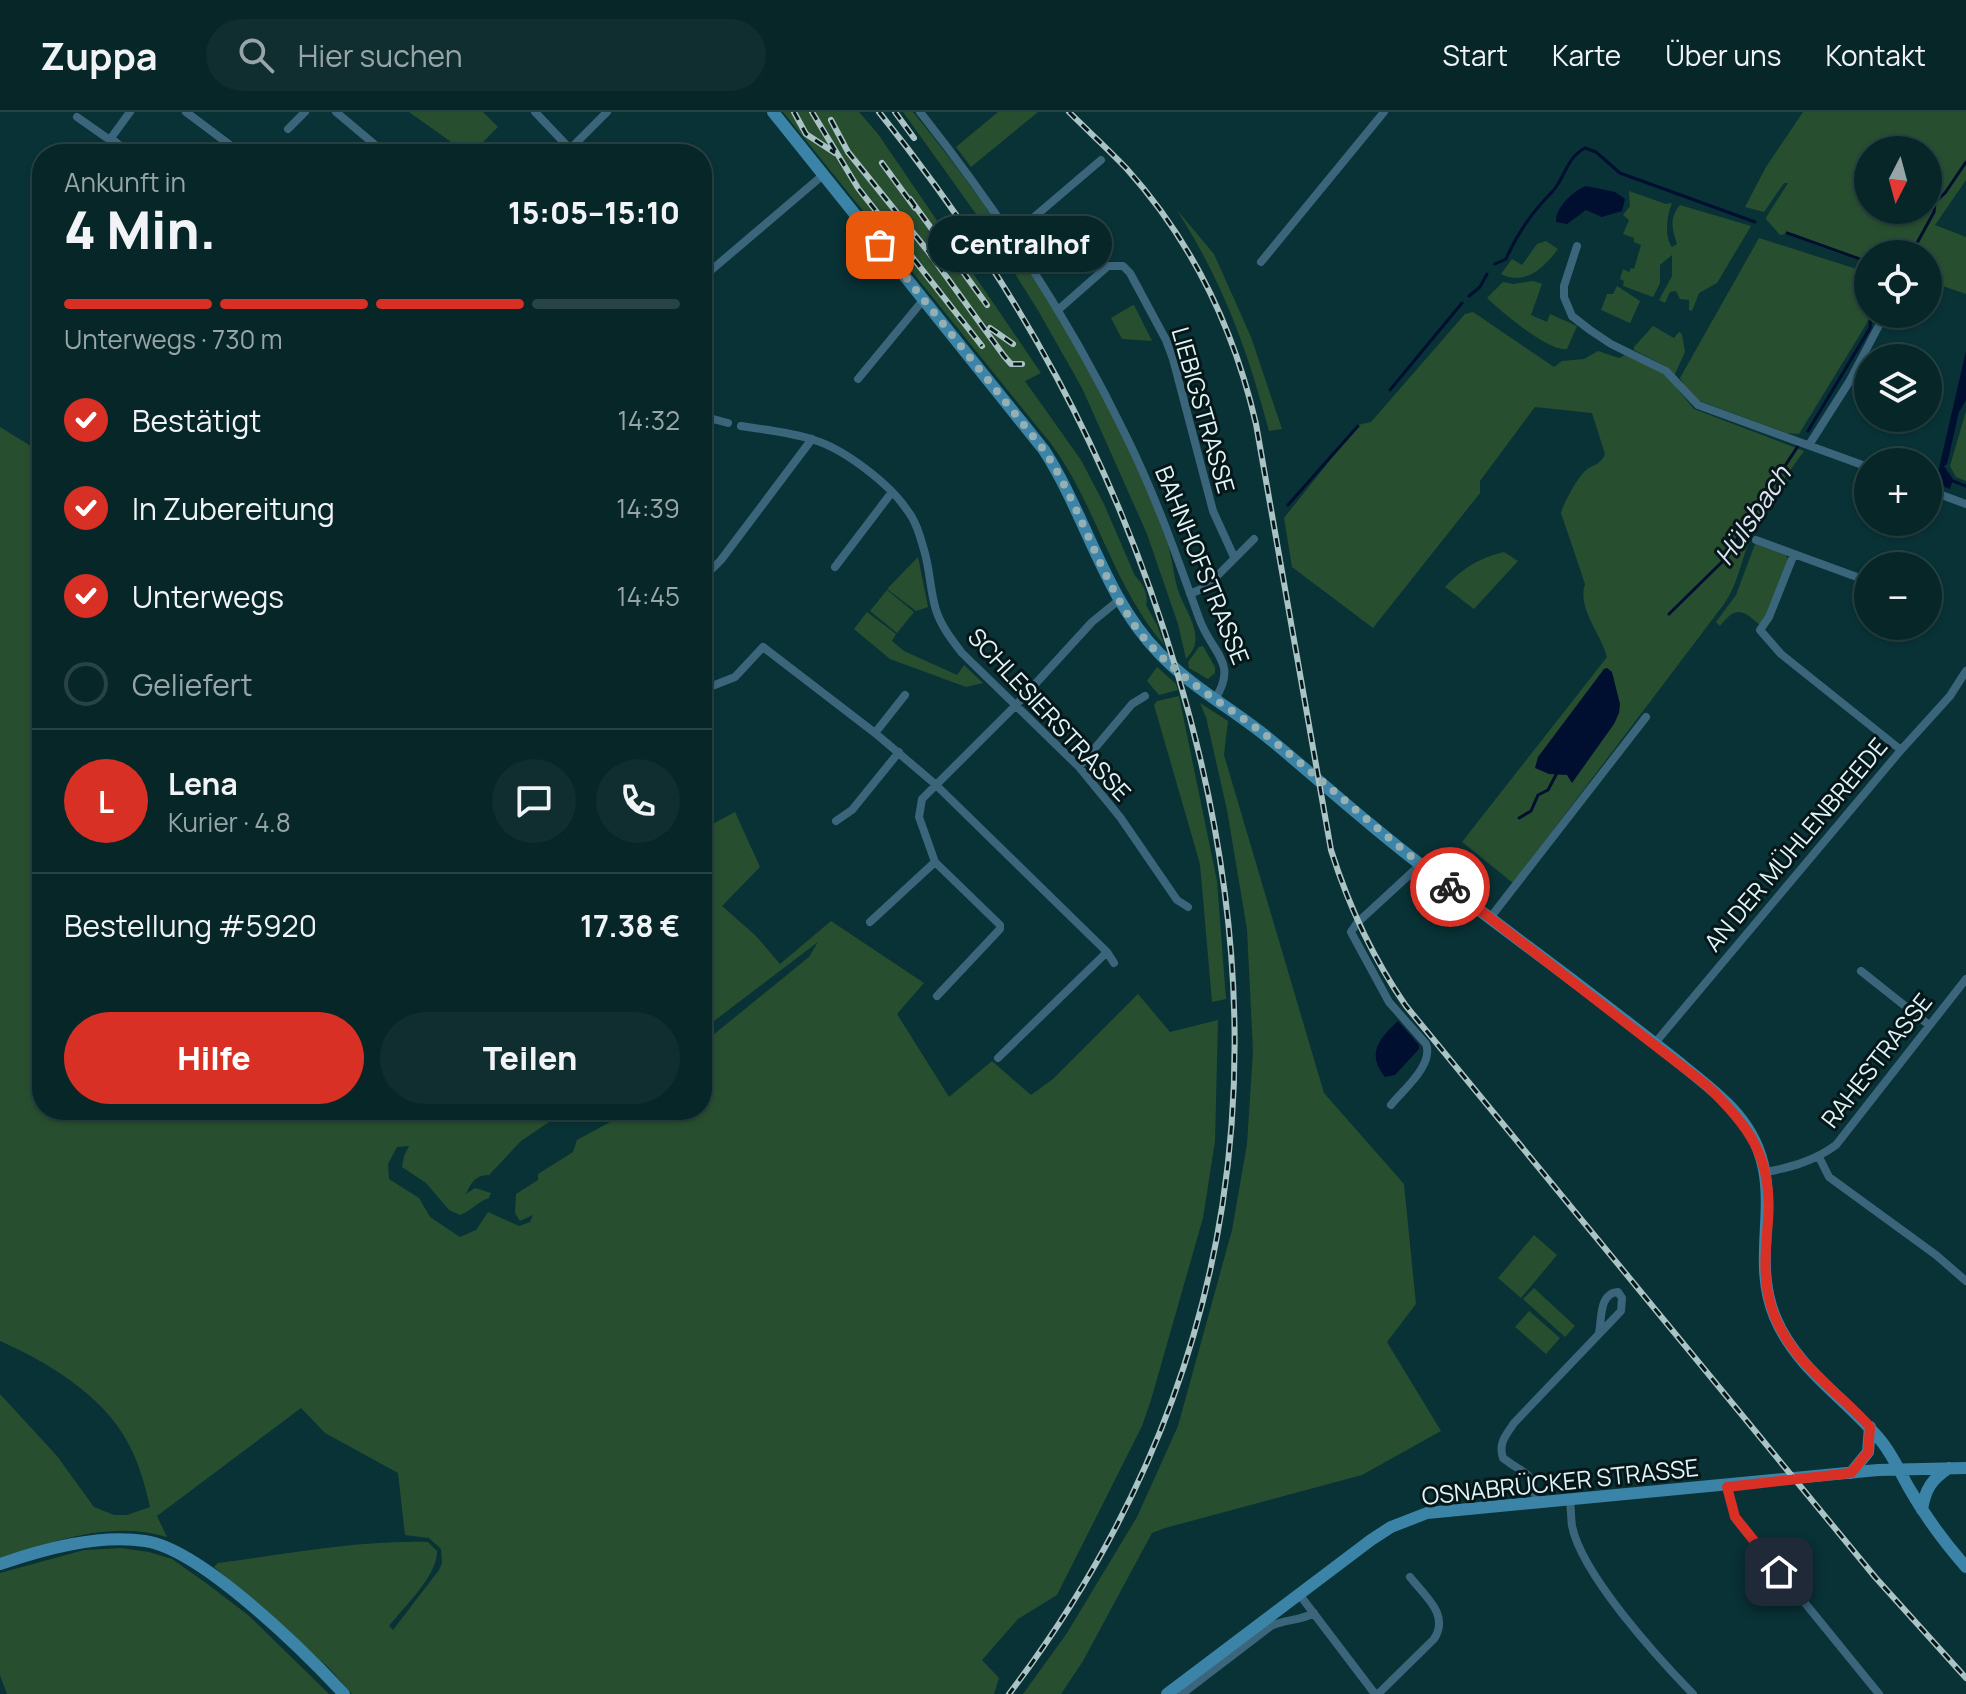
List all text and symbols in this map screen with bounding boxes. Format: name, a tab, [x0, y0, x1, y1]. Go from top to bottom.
search box	[206, 19, 766, 91]
text: Zuppa	[40, 29, 158, 81]
icon: search	[234, 33, 278, 77]
text: Hier suchen	[298, 35, 462, 76]
text: Start	[1443, 36, 1508, 74]
text: Karte	[1552, 36, 1621, 74]
text: Über uns	[1665, 36, 1781, 74]
text: Kontakt	[1825, 36, 1926, 74]
north arrow	[1854, 136, 1942, 224]
map controls	[1854, 136, 1942, 640]
text: Ankunft in	[64, 164, 186, 200]
text: 15:05–15:10	[508, 192, 680, 233]
text: 4 Min.	[64, 194, 216, 265]
pin	[846, 211, 914, 279]
callout: Centralhof	[928, 217, 1112, 273]
icon: bag	[858, 223, 902, 267]
text: Centralhof	[950, 226, 1090, 262]
button: locate	[1854, 240, 1942, 328]
text: Unterwegs · 730 m	[64, 321, 283, 357]
street label: LIEBIGSTRASSE	[1165, 323, 1243, 497]
button: layers	[1854, 344, 1942, 432]
icon: check	[64, 398, 108, 442]
text: Bestätigt	[132, 400, 261, 441]
text: 14:32	[618, 402, 680, 438]
button: +	[1854, 448, 1942, 536]
water label: Hülsbach	[1706, 457, 1799, 572]
street label: BAHNHOFSTRASSE	[1148, 461, 1258, 669]
icon: check	[64, 486, 108, 530]
text: In Zubereitung	[132, 488, 335, 529]
text: 14:39	[616, 490, 680, 526]
button: −	[1854, 552, 1942, 640]
icon: check	[64, 574, 108, 618]
text: Unterwegs	[132, 576, 284, 617]
text: 14:45	[616, 578, 680, 614]
street label: SCHLESIERSTRASSE	[961, 620, 1139, 808]
text: Geliefert	[132, 664, 253, 705]
street label: AN DER MÜHLENBREEDE	[1696, 730, 1894, 958]
button: chat	[492, 759, 576, 843]
button: phone	[596, 759, 680, 843]
text: Lena	[168, 763, 238, 804]
text: L	[98, 781, 114, 822]
text: Kurier · 4.8	[168, 804, 291, 840]
courier	[1410, 847, 1490, 927]
icon: bike	[1428, 865, 1472, 909]
text: Bestellung #5920	[64, 905, 317, 946]
text: 17.38 €	[580, 905, 680, 946]
street label: RAHESTRASSE	[1813, 986, 1939, 1134]
button: Hilfe	[64, 1012, 364, 1104]
button: Teilen	[380, 1012, 680, 1104]
street label: OSNABRÜCKER STRASSE	[1420, 1450, 1700, 1512]
pin	[1745, 1538, 1813, 1606]
icon: home	[1757, 1550, 1801, 1594]

